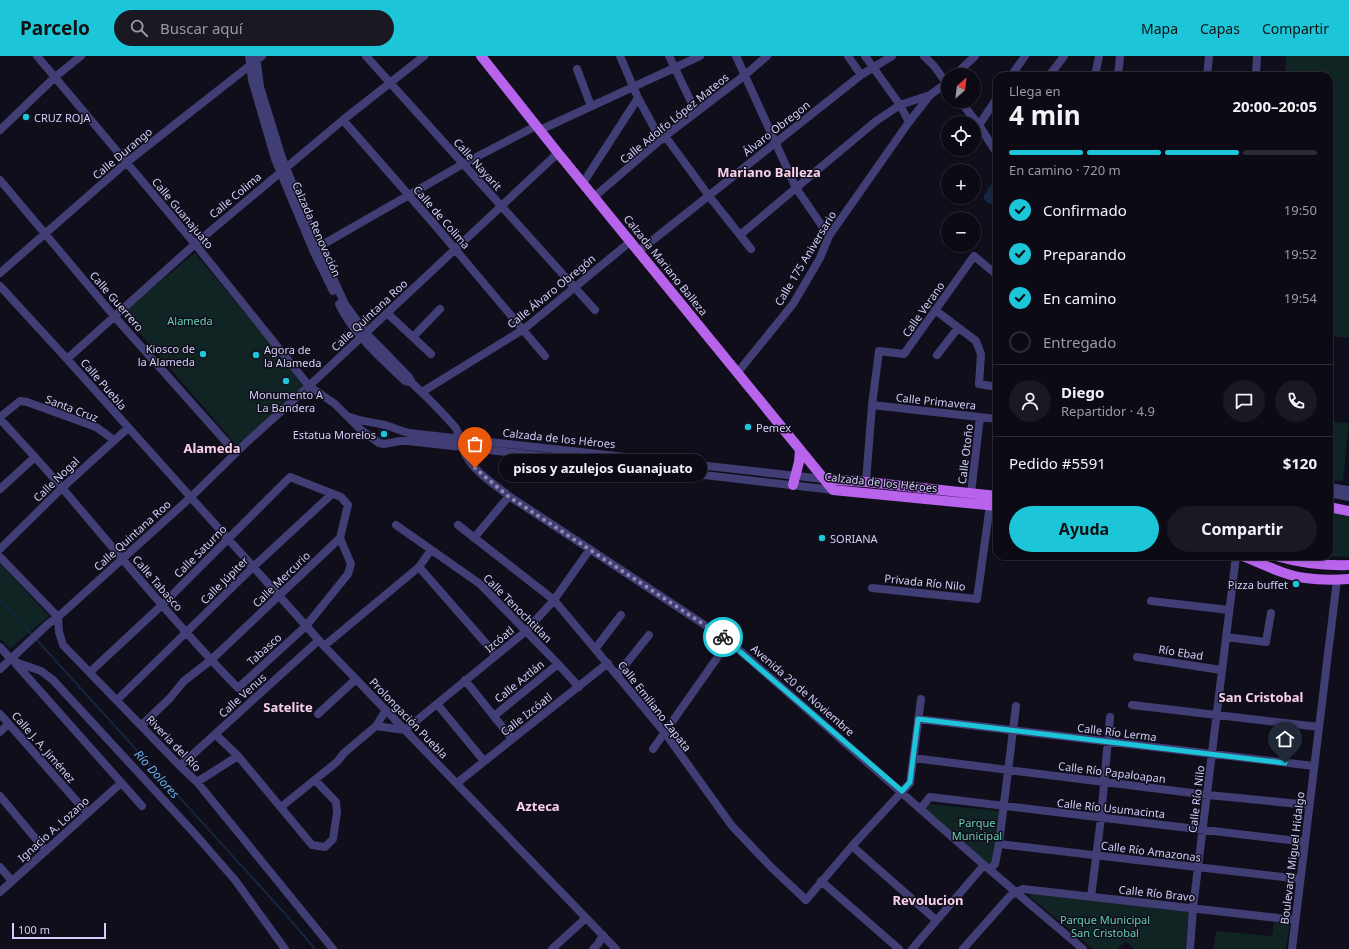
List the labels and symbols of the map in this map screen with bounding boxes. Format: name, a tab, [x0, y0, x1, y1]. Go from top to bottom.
north arrow	[941, 68, 981, 108]
street label: Calle Adolfo López Mateos	[616, 69, 732, 167]
street label: Álvaro Obregon	[739, 97, 813, 159]
place label: CRUZ ROJA	[34, 110, 91, 125]
marker: CRUZ ROJA	[21, 112, 31, 122]
street label: Calle Durango	[89, 123, 155, 182]
street label: Calle Nayarit	[451, 135, 506, 193]
district label: Mariano Balleza	[717, 163, 821, 181]
street label: Calle Colima	[206, 169, 264, 221]
street label: Calle Guanajuato	[149, 174, 217, 252]
street label: Calzada Renovación	[289, 179, 345, 279]
street label: Calle de Colima	[410, 182, 474, 252]
street label: Calle 175 Aniversario	[771, 208, 839, 308]
street label: Calzada Mariano Balleza	[621, 211, 711, 319]
street label: Calle Álvaro Obregón	[504, 251, 598, 331]
street label: Calle Guerrero	[87, 268, 147, 334]
street label: Calle Quintana Roo	[328, 276, 411, 354]
street label: Calle Verano	[898, 278, 948, 340]
park label: Alameda	[167, 313, 213, 328]
place label: Kiosco de la Alameda	[138, 341, 195, 369]
place label: Agora de la Alameda	[264, 342, 321, 370]
marker: Kiosco de la Alameda	[198, 349, 208, 359]
marker: Agora de la Alameda	[251, 350, 261, 360]
street label: Calle Puebla	[78, 355, 130, 413]
marker: Monumento A La Bandera	[281, 376, 291, 386]
place label: Monumento A La Bandera	[249, 387, 324, 415]
street label: Calle Primavera	[895, 389, 977, 413]
street label: Santa Cruz	[43, 391, 101, 425]
place label: Pemex	[756, 420, 791, 435]
marker: Pemex	[743, 422, 753, 432]
street label: Calle Otoño	[954, 423, 976, 485]
street label: Calzada de los Héroes	[502, 425, 616, 451]
place label: Estatua Morelos	[293, 427, 376, 442]
pin	[458, 427, 492, 468]
marker: Estatua Morelos	[379, 429, 389, 439]
district label: Alameda	[183, 439, 241, 457]
street label: Calle Nogal	[30, 453, 82, 505]
callout: pisos y azulejos Guanajuato	[499, 454, 707, 482]
street label: Calzada de los Héroes	[824, 469, 938, 495]
street label: Calle Quintana Roo	[90, 496, 174, 574]
street label: Calle Saturno	[170, 521, 230, 581]
place label: SORIANA	[830, 531, 879, 546]
marker: SORIANA	[817, 533, 827, 543]
street label: Calle Mercurio	[249, 547, 313, 610]
street label: Calle Tabasco	[130, 552, 187, 614]
street label: Calle Júpiter	[197, 552, 252, 607]
street label: Calle Tenochtitlan	[480, 570, 556, 646]
street label: Privada Río Nilo	[884, 570, 967, 594]
place label: Pizza buffet	[1228, 577, 1288, 592]
marker: Pizza buffet	[1291, 579, 1301, 589]
courier	[703, 617, 743, 657]
street label: Izcóatl	[481, 622, 517, 656]
street label: Tabasco	[244, 629, 285, 668]
street label: Avenida 20 de Noviembre	[748, 641, 858, 739]
street label: Río Ebad	[1158, 641, 1204, 663]
street label: Calle Aztlán	[491, 656, 547, 706]
street label: Calle Emiliano Zapata	[615, 658, 695, 754]
street label: Calle Venus	[215, 670, 269, 720]
street label: Prolongación Puebla	[367, 674, 451, 762]
district label: San Cristobal	[1219, 688, 1304, 706]
street label: Calle Izcóatl	[497, 689, 555, 739]
district label: Satelite	[263, 698, 313, 716]
street label: Calle J. A. Jiménez	[9, 708, 79, 786]
street label: Riveria del Río	[143, 712, 205, 775]
street label: Calle Río Lerma	[1076, 720, 1158, 744]
pin	[1268, 722, 1302, 763]
water label: Río Dolores	[131, 746, 183, 802]
street label: Calle Río Papaloapan	[1057, 758, 1167, 786]
street label: Calle Río Nilo	[1184, 764, 1208, 834]
street label: Boulevard Miguel Hidalgo	[1276, 790, 1308, 925]
street label: Ignacio A. Lozano	[14, 793, 92, 865]
street label: Calle Río Usumacinta	[1056, 795, 1166, 821]
district label: Azteca	[516, 797, 560, 815]
park label: Parque Municipal	[952, 815, 1002, 843]
street label: Calle Río Amazonas	[1100, 837, 1202, 865]
street label: Calle Río Bravo	[1118, 882, 1196, 905]
district label: Revolucion	[892, 891, 964, 909]
park label: Parque Municipal San Cristobal	[1060, 912, 1150, 940]
scale bar	[12, 921, 106, 940]

